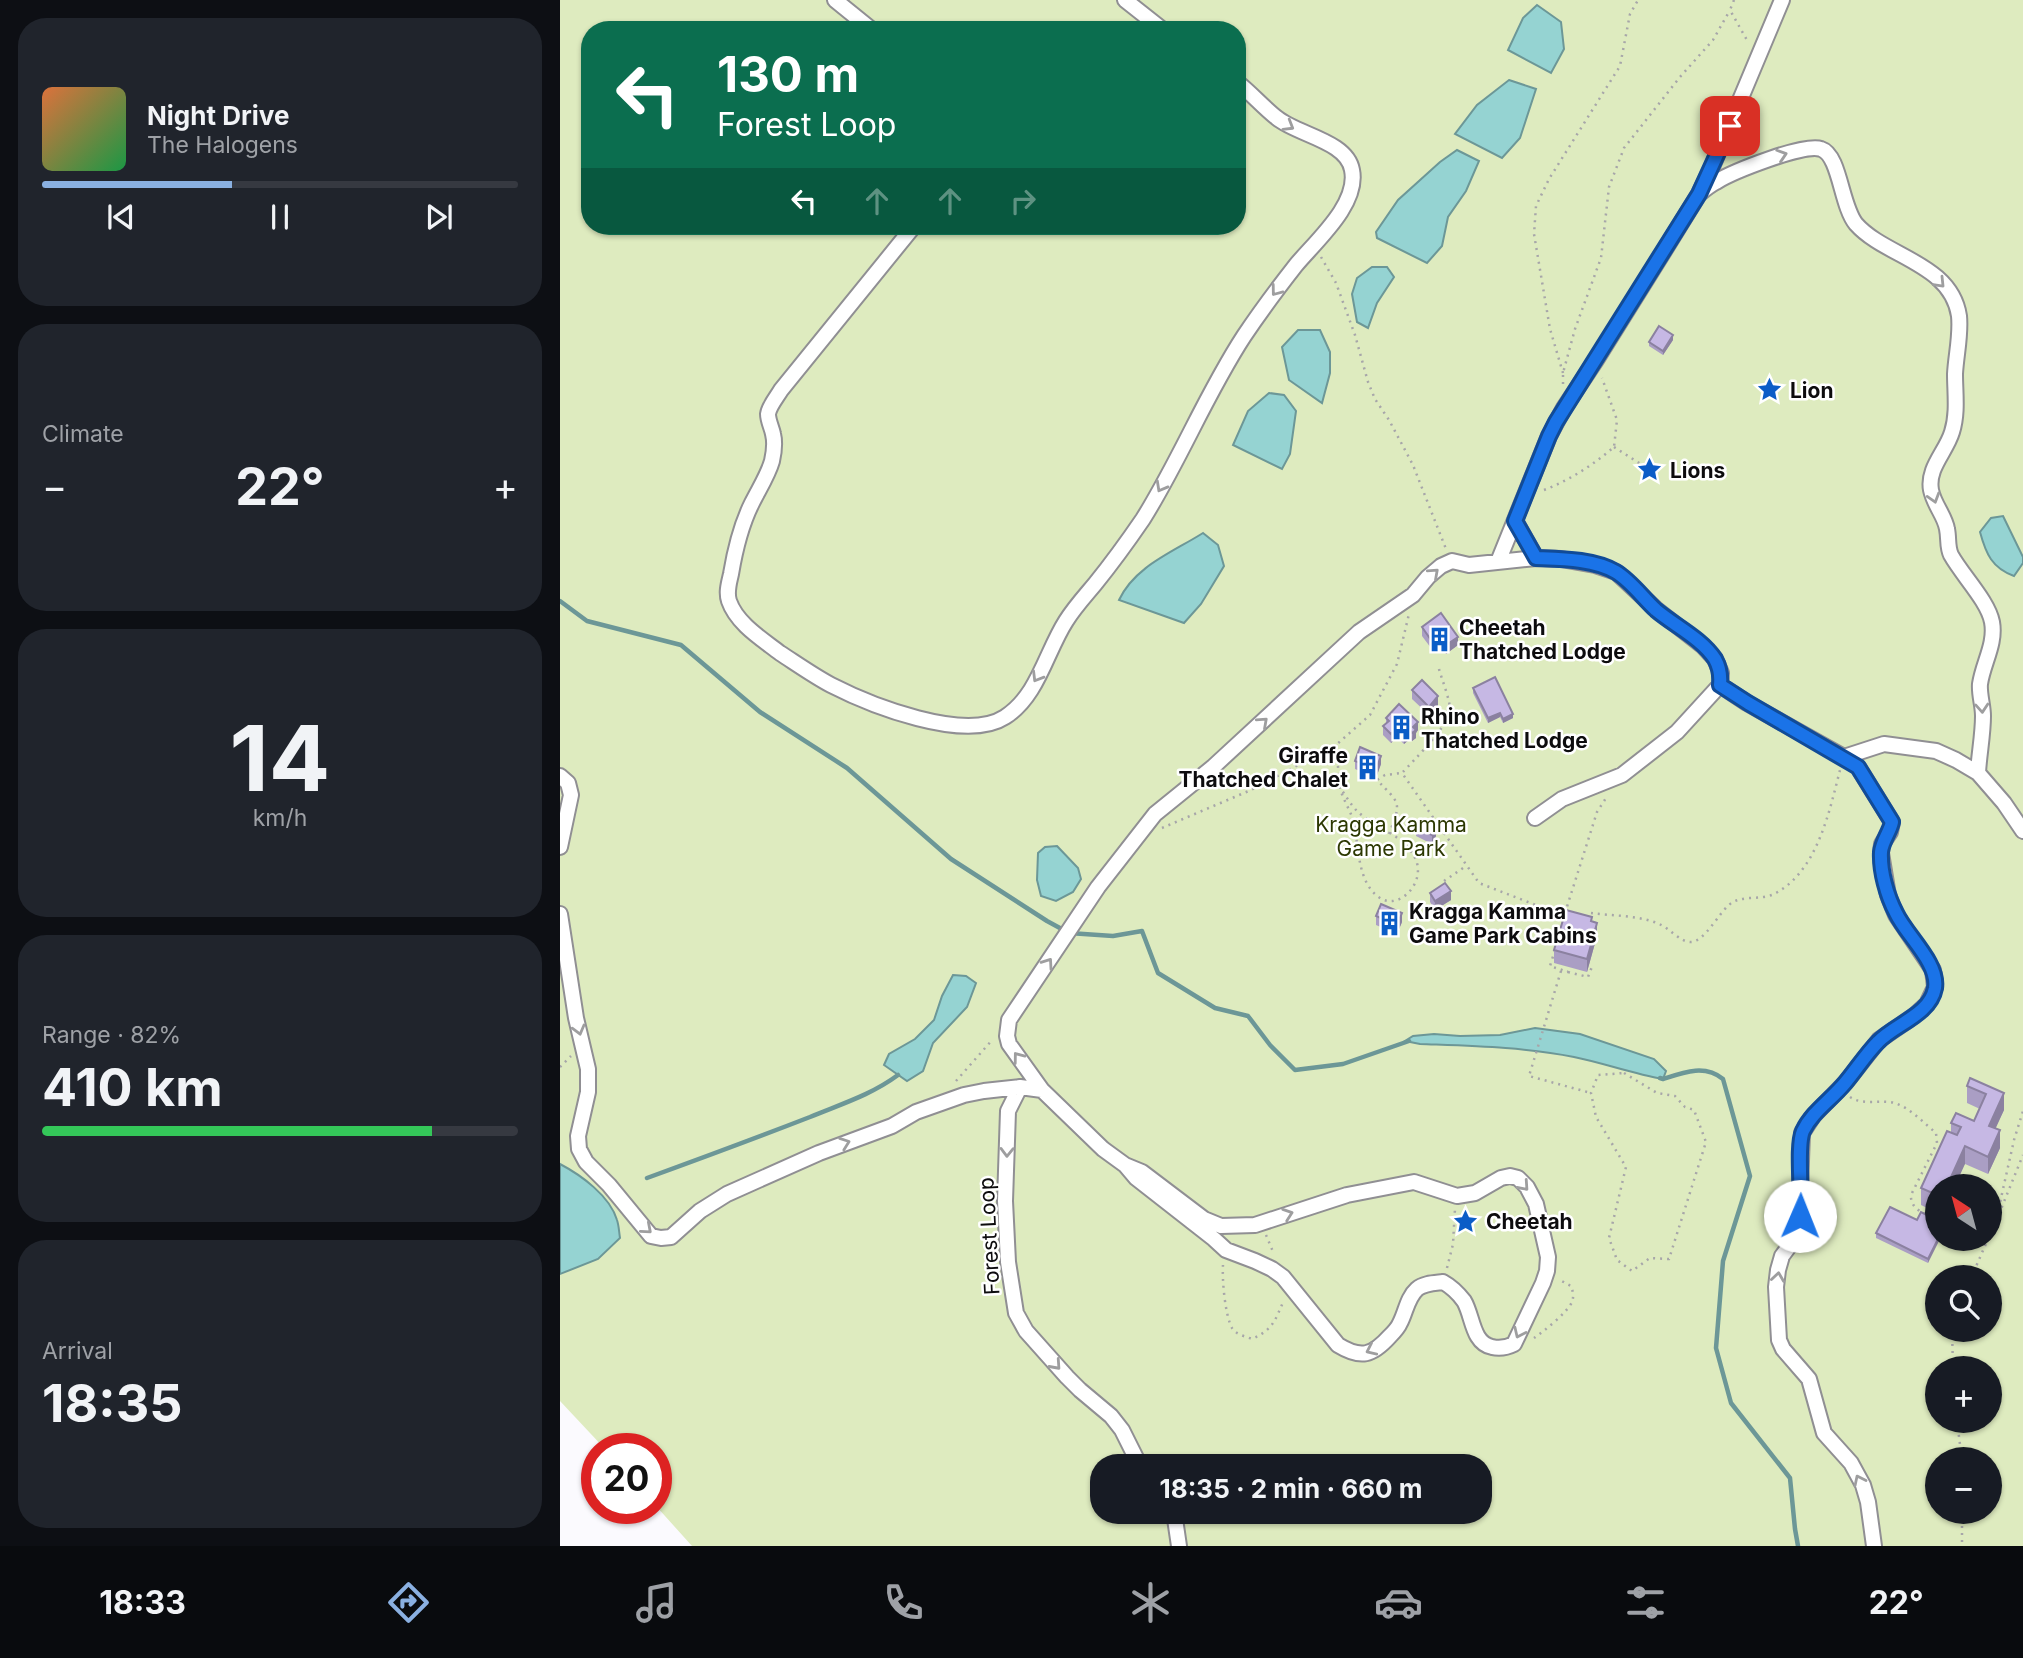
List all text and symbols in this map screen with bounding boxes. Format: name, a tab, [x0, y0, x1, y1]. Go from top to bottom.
text: 130 m	[717, 45, 859, 104]
icon: left	[602, 49, 693, 140]
pin	[1700, 96, 1760, 156]
text: Night Drive	[147, 100, 289, 131]
text: Forest Loop	[717, 105, 896, 144]
icon: arrive	[1711, 107, 1749, 145]
one-way arrow	[1282, 117, 1295, 130]
text: The Halogens	[147, 131, 298, 159]
one-way arrow	[1776, 149, 1788, 164]
icon: left	[785, 182, 823, 220]
icon: ahead	[858, 182, 896, 220]
icon: ahead	[931, 182, 969, 220]
icon: right	[1004, 182, 1042, 220]
icon: previous	[102, 198, 140, 236]
icon: pause	[261, 198, 299, 236]
icon: next	[420, 198, 458, 236]
one-way arrow	[1931, 275, 1944, 288]
one-way arrow	[1272, 284, 1284, 296]
place icon: Lion	[1756, 376, 1784, 404]
place label: Lion	[1790, 378, 1834, 403]
text: Climate	[42, 420, 124, 448]
text: 22°	[235, 455, 325, 518]
place icon: Lions	[1636, 456, 1664, 484]
place label: Lions	[1670, 458, 1725, 483]
text: −	[42, 463, 67, 509]
text: +	[493, 463, 518, 509]
one-way arrow	[1156, 480, 1169, 492]
one-way arrow	[1926, 492, 1941, 504]
one-way arrow	[1426, 569, 1439, 582]
place label: Cheetah Thatched Lodge	[1459, 615, 1626, 664]
building icon: Cheetah Thatched Lodge	[1425, 625, 1453, 653]
one-way arrow	[1033, 669, 1046, 682]
text: 14	[230, 703, 330, 813]
one-way arrow	[1974, 703, 1989, 714]
place label: Rhino Thatched Lodge	[1421, 704, 1588, 753]
building icon: Rhino Thatched Lodge	[1387, 714, 1415, 742]
one-way arrow	[1254, 718, 1267, 730]
place label: Giraffe Thatched Chalet	[1178, 743, 1348, 792]
building icon: Giraffe Thatched Chalet	[1354, 753, 1382, 781]
text: km/h	[253, 804, 307, 832]
park label: Kragga Kamma Game Park	[1315, 812, 1467, 861]
place label: Kragga Kamma Game Park Cabins	[1409, 899, 1597, 948]
building icon: Kragga Kamma Game Park Cabins	[1375, 909, 1403, 937]
one-way arrow	[1040, 958, 1053, 971]
text: Range · 82%	[42, 1021, 181, 1049]
one-way arrow	[571, 1024, 585, 1036]
one-way arrow	[1014, 1052, 1026, 1065]
text: 410 km	[42, 1056, 223, 1119]
one-way arrow	[839, 1137, 851, 1151]
one-way arrow	[999, 1147, 1014, 1158]
north arrow	[1925, 1174, 2002, 1251]
map controls	[1925, 1174, 2002, 1524]
street label: Forest Loop	[973, 1177, 1005, 1295]
one-way arrow	[1516, 1178, 1528, 1191]
position arrow	[1763, 1179, 1837, 1253]
place icon: Cheetah	[1452, 1207, 1480, 1235]
one-way arrow	[1281, 1208, 1293, 1222]
place label: Cheetah	[1486, 1209, 1573, 1234]
one-way arrow	[639, 1221, 652, 1233]
button: search	[1925, 1265, 2002, 1342]
one-way arrow	[1770, 1271, 1785, 1283]
one-way arrow	[1513, 1326, 1527, 1338]
text: Arrival	[42, 1337, 113, 1365]
one-way arrow	[1366, 1342, 1378, 1356]
one-way arrow	[1048, 1356, 1061, 1369]
button: +	[1925, 1356, 2002, 1433]
text: 18:35	[42, 1372, 182, 1435]
speed limit sign: 20	[581, 1433, 672, 1524]
button: −	[1925, 1447, 2002, 1524]
text: 18:35 · 2 min · 660 m	[1160, 1473, 1422, 1504]
one-way arrow	[1853, 1475, 1867, 1487]
icon: directions	[384, 1578, 433, 1627]
icon: music	[632, 1578, 681, 1627]
icon: phone	[879, 1578, 928, 1627]
icon: climate	[1126, 1578, 1175, 1627]
icon: car	[1374, 1578, 1423, 1627]
icon: filters	[1621, 1578, 1670, 1627]
text: 18:33	[99, 1583, 186, 1622]
text: 22°	[1869, 1583, 1924, 1622]

